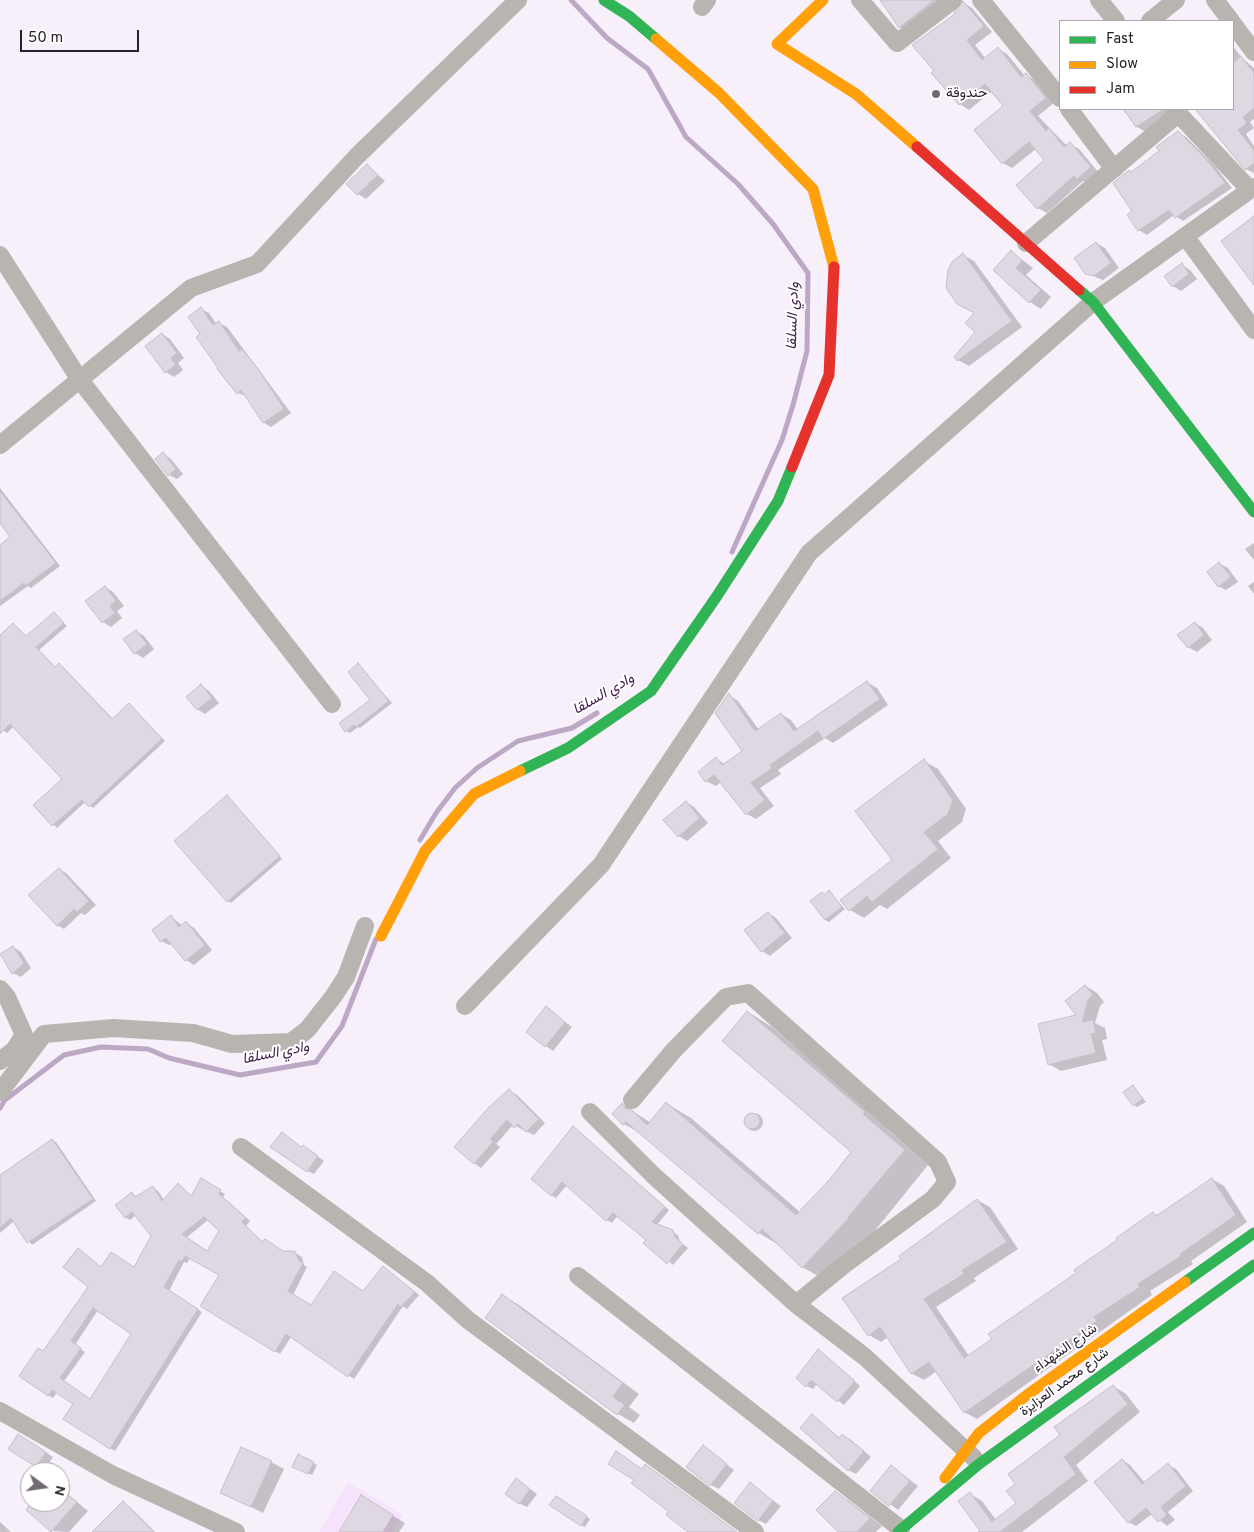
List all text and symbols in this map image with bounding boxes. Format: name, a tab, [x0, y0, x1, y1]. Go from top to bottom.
scale bar	[22, 20, 141, 52]
legend	[1059, 20, 1234, 110]
text: 50 m	[28, 29, 63, 48]
text: Fast	[1106, 30, 1134, 49]
text: Slow	[1106, 55, 1138, 74]
text: Jam	[1106, 80, 1135, 99]
place label: حندوقة	[946, 86, 987, 102]
marker: حندوقة	[930, 88, 942, 100]
water label: وادي السلقا	[784, 282, 804, 350]
water label: وادي السلقا	[570, 670, 638, 720]
water label: وادي السلقا	[241, 1039, 311, 1069]
street label: شارع الشهداء	[1031, 1321, 1101, 1377]
street label: شارع محمد العزايزة	[1017, 1345, 1113, 1421]
north arrow	[20, 1462, 70, 1512]
text: N	[50, 1484, 69, 1497]

